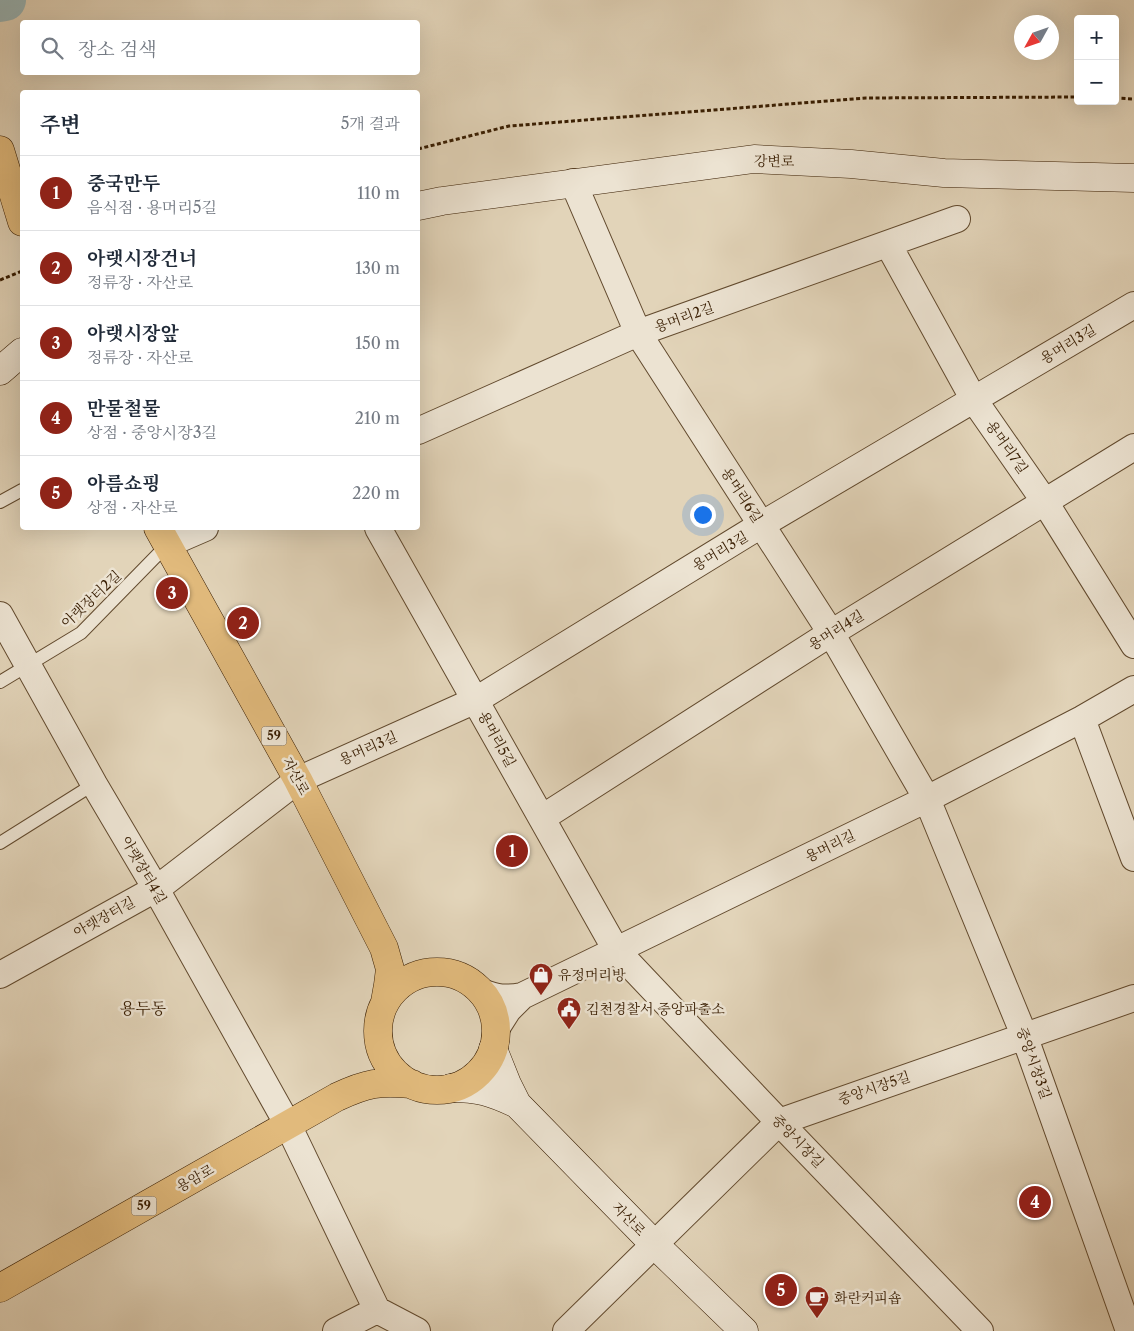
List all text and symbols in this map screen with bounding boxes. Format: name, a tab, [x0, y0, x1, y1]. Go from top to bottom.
north arrow	[1014, 15, 1059, 60]
map controls	[1074, 15, 1119, 105]
button: +	[1074, 15, 1119, 60]
search box	[20, 20, 420, 75]
icon: search	[38, 34, 66, 62]
text: 장소 검색	[78, 38, 156, 61]
button: −	[1074, 60, 1119, 105]
text: 주변	[40, 112, 81, 137]
text: 5개 결과	[341, 113, 400, 133]
street label: 강변로	[754, 152, 795, 170]
text: 중국만두	[87, 172, 160, 195]
text: 1	[52, 183, 60, 203]
text: 110 m	[357, 183, 400, 203]
text: 음식점 · 용머리5길	[87, 197, 217, 217]
text: 아랫시장건너	[87, 247, 197, 270]
text: 2	[51, 258, 61, 278]
text: 130 m	[355, 258, 400, 278]
text: 정류장 · 자산로	[87, 272, 193, 292]
street label: 용머리2길	[652, 298, 716, 336]
street label: 용머리3길	[1037, 320, 1099, 368]
text: 아랫시장앞	[87, 322, 179, 345]
text: 3	[51, 333, 61, 353]
text: 150 m	[355, 333, 400, 353]
text: 정류장 · 자산로	[87, 347, 193, 367]
text: 만물철물	[87, 397, 160, 420]
text: 4	[51, 408, 61, 428]
text: 210 m	[355, 408, 400, 428]
street label: 용머리7길	[982, 417, 1032, 477]
text: 상점 · 중앙시장3길	[87, 422, 217, 442]
street label: 용머리6길	[717, 464, 767, 526]
text: 아름쇼핑	[87, 472, 160, 495]
text: 5	[52, 483, 60, 503]
text: 220 m	[352, 483, 400, 503]
text: 상점 · 자산로	[87, 497, 177, 517]
your location	[690, 502, 716, 528]
street label: 용머리3길	[689, 527, 751, 575]
street label: 아랫장터2길	[57, 567, 125, 631]
pin: 3	[156, 574, 188, 612]
pin: 2	[227, 604, 259, 642]
street label: 용머리4길	[805, 606, 867, 654]
street label: 용머리5길	[474, 708, 520, 770]
road number: 59	[262, 726, 286, 746]
street label: 용머리3길	[336, 727, 400, 769]
street label: 자산로	[279, 754, 314, 799]
street label: 용머리길	[802, 826, 858, 866]
pin: 1	[496, 832, 528, 870]
street label: 아랫장터4길	[117, 833, 171, 907]
street label: 아랫장터길	[70, 893, 138, 941]
shop icon: 유정머리방	[528, 962, 554, 996]
place label: 유정머리방	[558, 966, 626, 984]
public building icon: 김천경찰서 중앙파출소	[556, 996, 582, 1030]
district label: 용두동	[120, 998, 167, 1018]
place label: 김천경찰서 중앙파출소	[586, 1000, 725, 1018]
street label: 중앙시장3길	[1013, 1025, 1055, 1101]
street label: 중앙시장5길	[836, 1067, 912, 1109]
street label: 중앙시장길	[768, 1110, 828, 1172]
street label: 용암로	[173, 1160, 218, 1196]
pin: 4	[1019, 1183, 1051, 1221]
road number: 59	[132, 1196, 156, 1216]
street label: 자산로	[608, 1198, 650, 1240]
pin: 5	[765, 1271, 797, 1309]
cafe icon: 화란커피숍	[804, 1285, 830, 1319]
place label: 화란커피숍	[834, 1289, 902, 1307]

